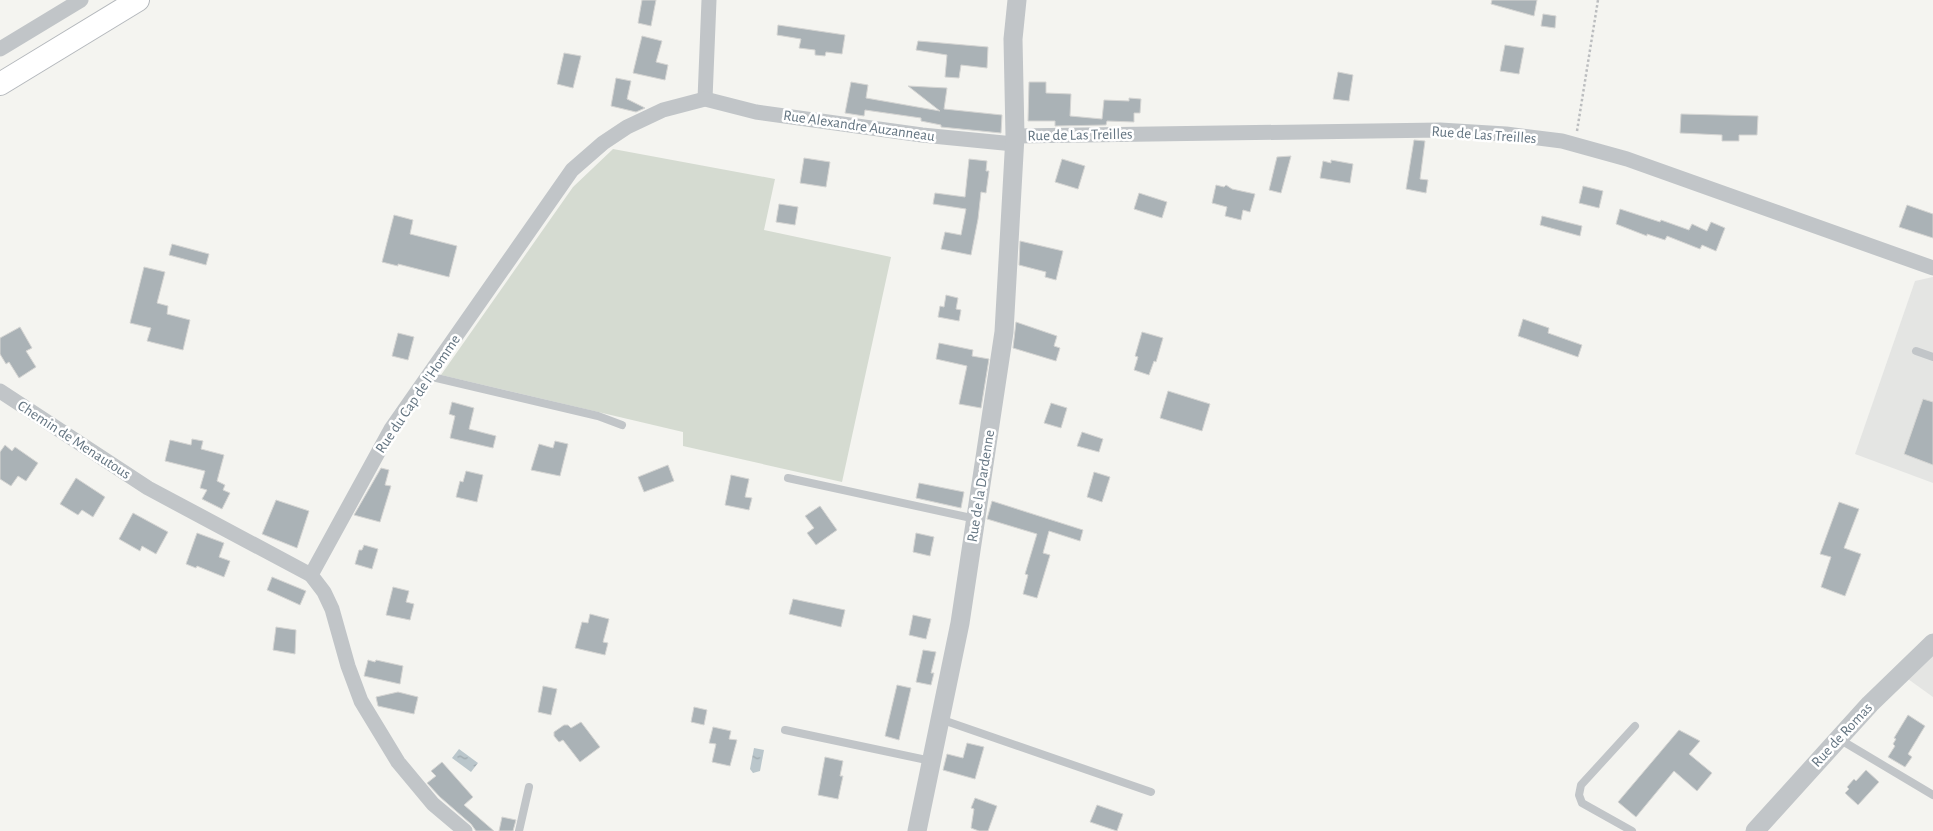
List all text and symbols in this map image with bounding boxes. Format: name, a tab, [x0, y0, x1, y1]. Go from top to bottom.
street label: Rue Alexandre Auzanneau	[782, 108, 936, 144]
street label: Rue de Las Treilles	[1431, 124, 1537, 146]
street label: Rue de Las Treilles	[1027, 127, 1133, 143]
street label: Rue du Cap de l'Homme	[373, 332, 463, 456]
street label: Chemin de Menautous	[15, 398, 133, 482]
street label: Rue de la Dardenne	[965, 429, 997, 543]
street label: Rue de Romas	[1809, 700, 1875, 770]

